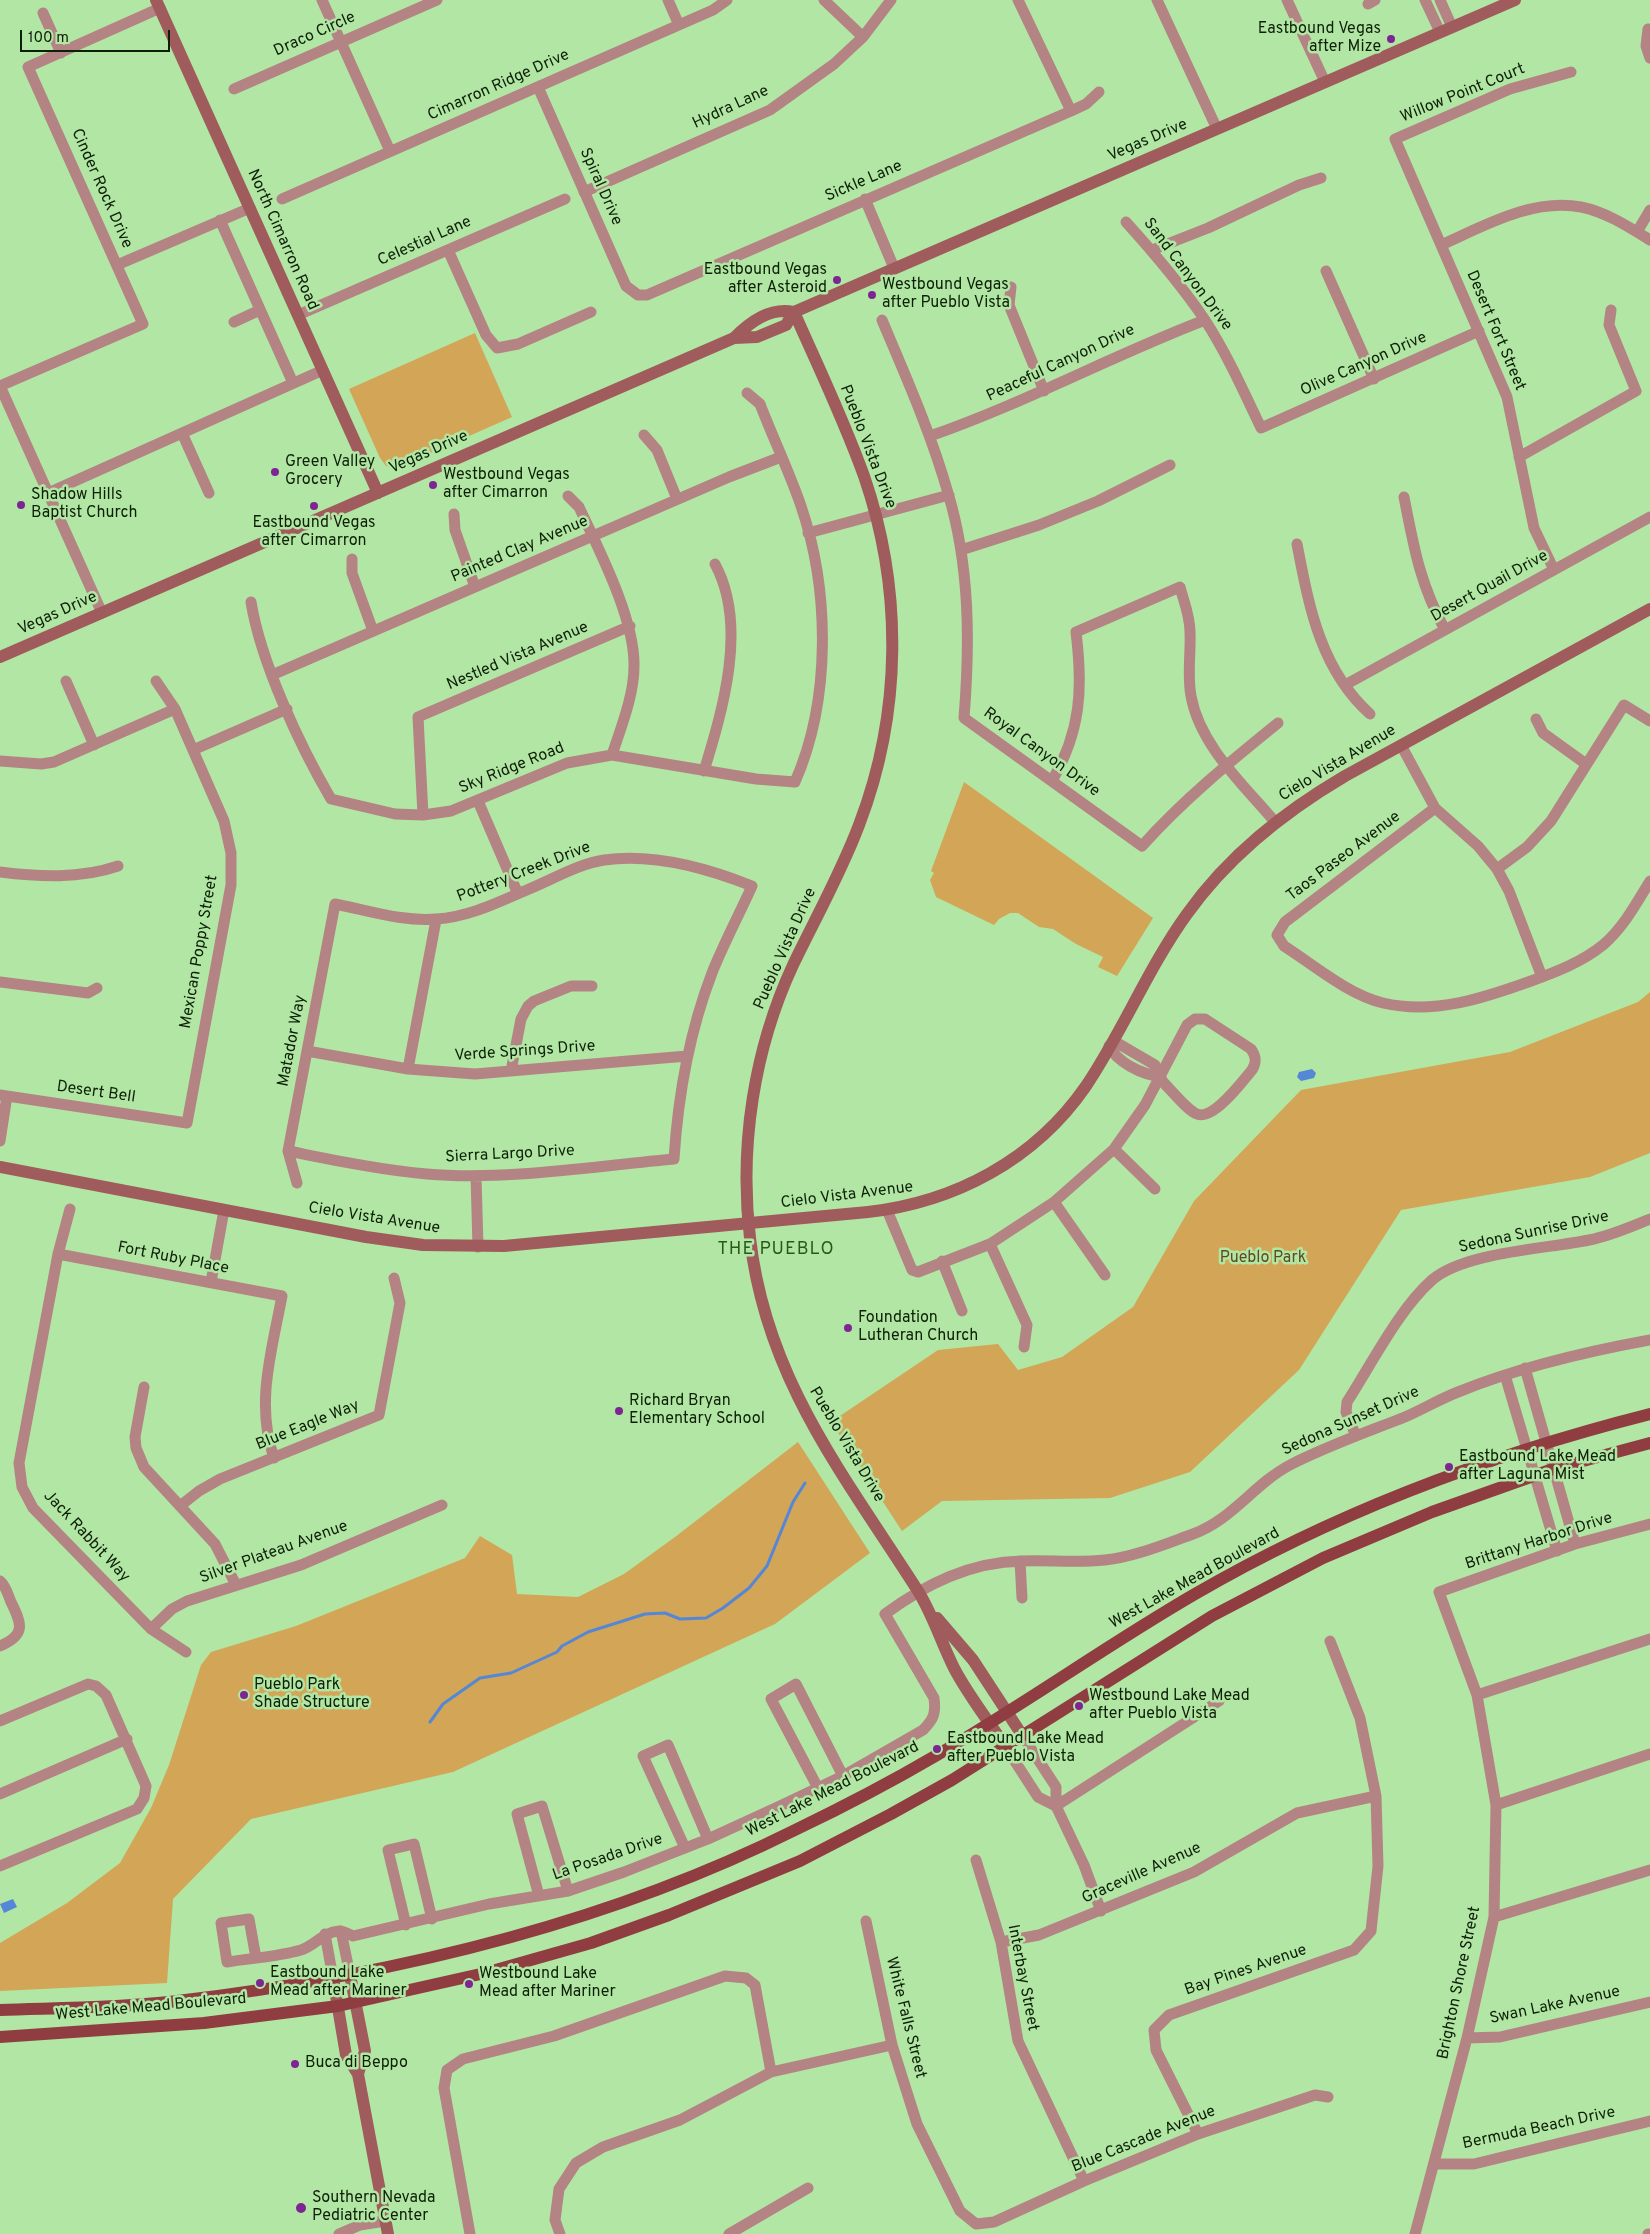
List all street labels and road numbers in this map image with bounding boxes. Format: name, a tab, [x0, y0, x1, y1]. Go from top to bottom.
street label: Draco Circle	[271, 8, 359, 62]
street label: Cimarron Ridge Drive	[425, 46, 573, 126]
street label: Willow Point Court	[1398, 60, 1528, 128]
street label: Hydra Lane	[690, 82, 772, 134]
street label: Vegas Drive	[1105, 116, 1191, 166]
street label: Cinder Rock Drive	[66, 126, 136, 252]
street label: Spiral Drive	[574, 145, 626, 229]
street label: Sickle Lane	[822, 157, 906, 207]
street label: North Cimarron Road	[242, 166, 322, 314]
street label: Celestial Lane	[375, 213, 475, 271]
street label: Sand Canyon Drive	[1138, 215, 1236, 335]
street label: Desert Fort Street	[1461, 268, 1529, 394]
street label: Peaceful Canyon Drive	[984, 321, 1138, 407]
street label: Olive Canyon Drive	[1298, 329, 1430, 401]
street label: Pueblo Vista Drive	[835, 382, 899, 512]
street label: Vegas Drive	[386, 427, 472, 479]
street label: Painted Clay Avenue	[449, 512, 591, 588]
street label: Desert Quail Drive	[1428, 547, 1552, 627]
street label: Vegas Drive	[15, 588, 101, 640]
street label: Nestled Vista Avenue	[444, 618, 592, 696]
street label: Royal Canyon Drive	[979, 704, 1103, 802]
street label: Cielo Vista Avenue	[1276, 721, 1400, 807]
street label: Sky Ridge Road	[456, 739, 568, 799]
street label: Taos Paseo Avenue	[1283, 808, 1405, 906]
street label: Pottery Creek Drive	[454, 839, 594, 907]
street label: Mexican Poppy Street	[177, 874, 223, 1030]
street label: Pueblo Vista Drive	[751, 885, 821, 1013]
street label: Matador Way	[275, 994, 311, 1088]
street label: Verde Springs Drive	[454, 1038, 596, 1066]
street label: Desert Bell	[55, 1078, 137, 1108]
street label: Sierra Largo Drive	[445, 1142, 575, 1168]
street label: Cielo Vista Avenue	[780, 1178, 914, 1214]
street label: Cielo Vista Avenue	[307, 1199, 441, 1239]
street label: Sedona Sunrise Drive	[1457, 1208, 1611, 1258]
street label: Fort Ruby Place	[116, 1239, 230, 1279]
street label: Sedona Sunset Drive	[1279, 1383, 1423, 1461]
street label: Pueblo Vista Drive	[804, 1384, 888, 1506]
street label: Blue Eagle Way	[254, 1397, 362, 1455]
street label: Jack Rabbit Way	[39, 1487, 133, 1587]
street label: Brittany Harbor Drive	[1463, 1509, 1615, 1575]
street label: Silver Plateau Avenue	[197, 1517, 351, 1589]
street label: West Lake Mead Boulevard	[1107, 1524, 1283, 1634]
street label: West Lake Mead Boulevard	[743, 1738, 923, 1842]
street label: La Posada Drive	[550, 1830, 666, 1886]
street label: Graceville Avenue	[1079, 1839, 1205, 1909]
street label: Brighton Shore Street	[1434, 1905, 1486, 2061]
street label: Interbay Street	[1002, 1923, 1042, 2033]
street label: Bay Pines Avenue	[1182, 1941, 1310, 2001]
street label: White Falls Street	[881, 1955, 929, 2081]
street label: Swan Lake Avenue	[1488, 1983, 1622, 2029]
street label: West Lake Mead Boulevard	[55, 1990, 247, 2026]
street label: Blue Cascade Avenue	[1069, 2102, 1219, 2178]
street label: Bermuda Beach Drive	[1461, 2103, 1617, 2155]

